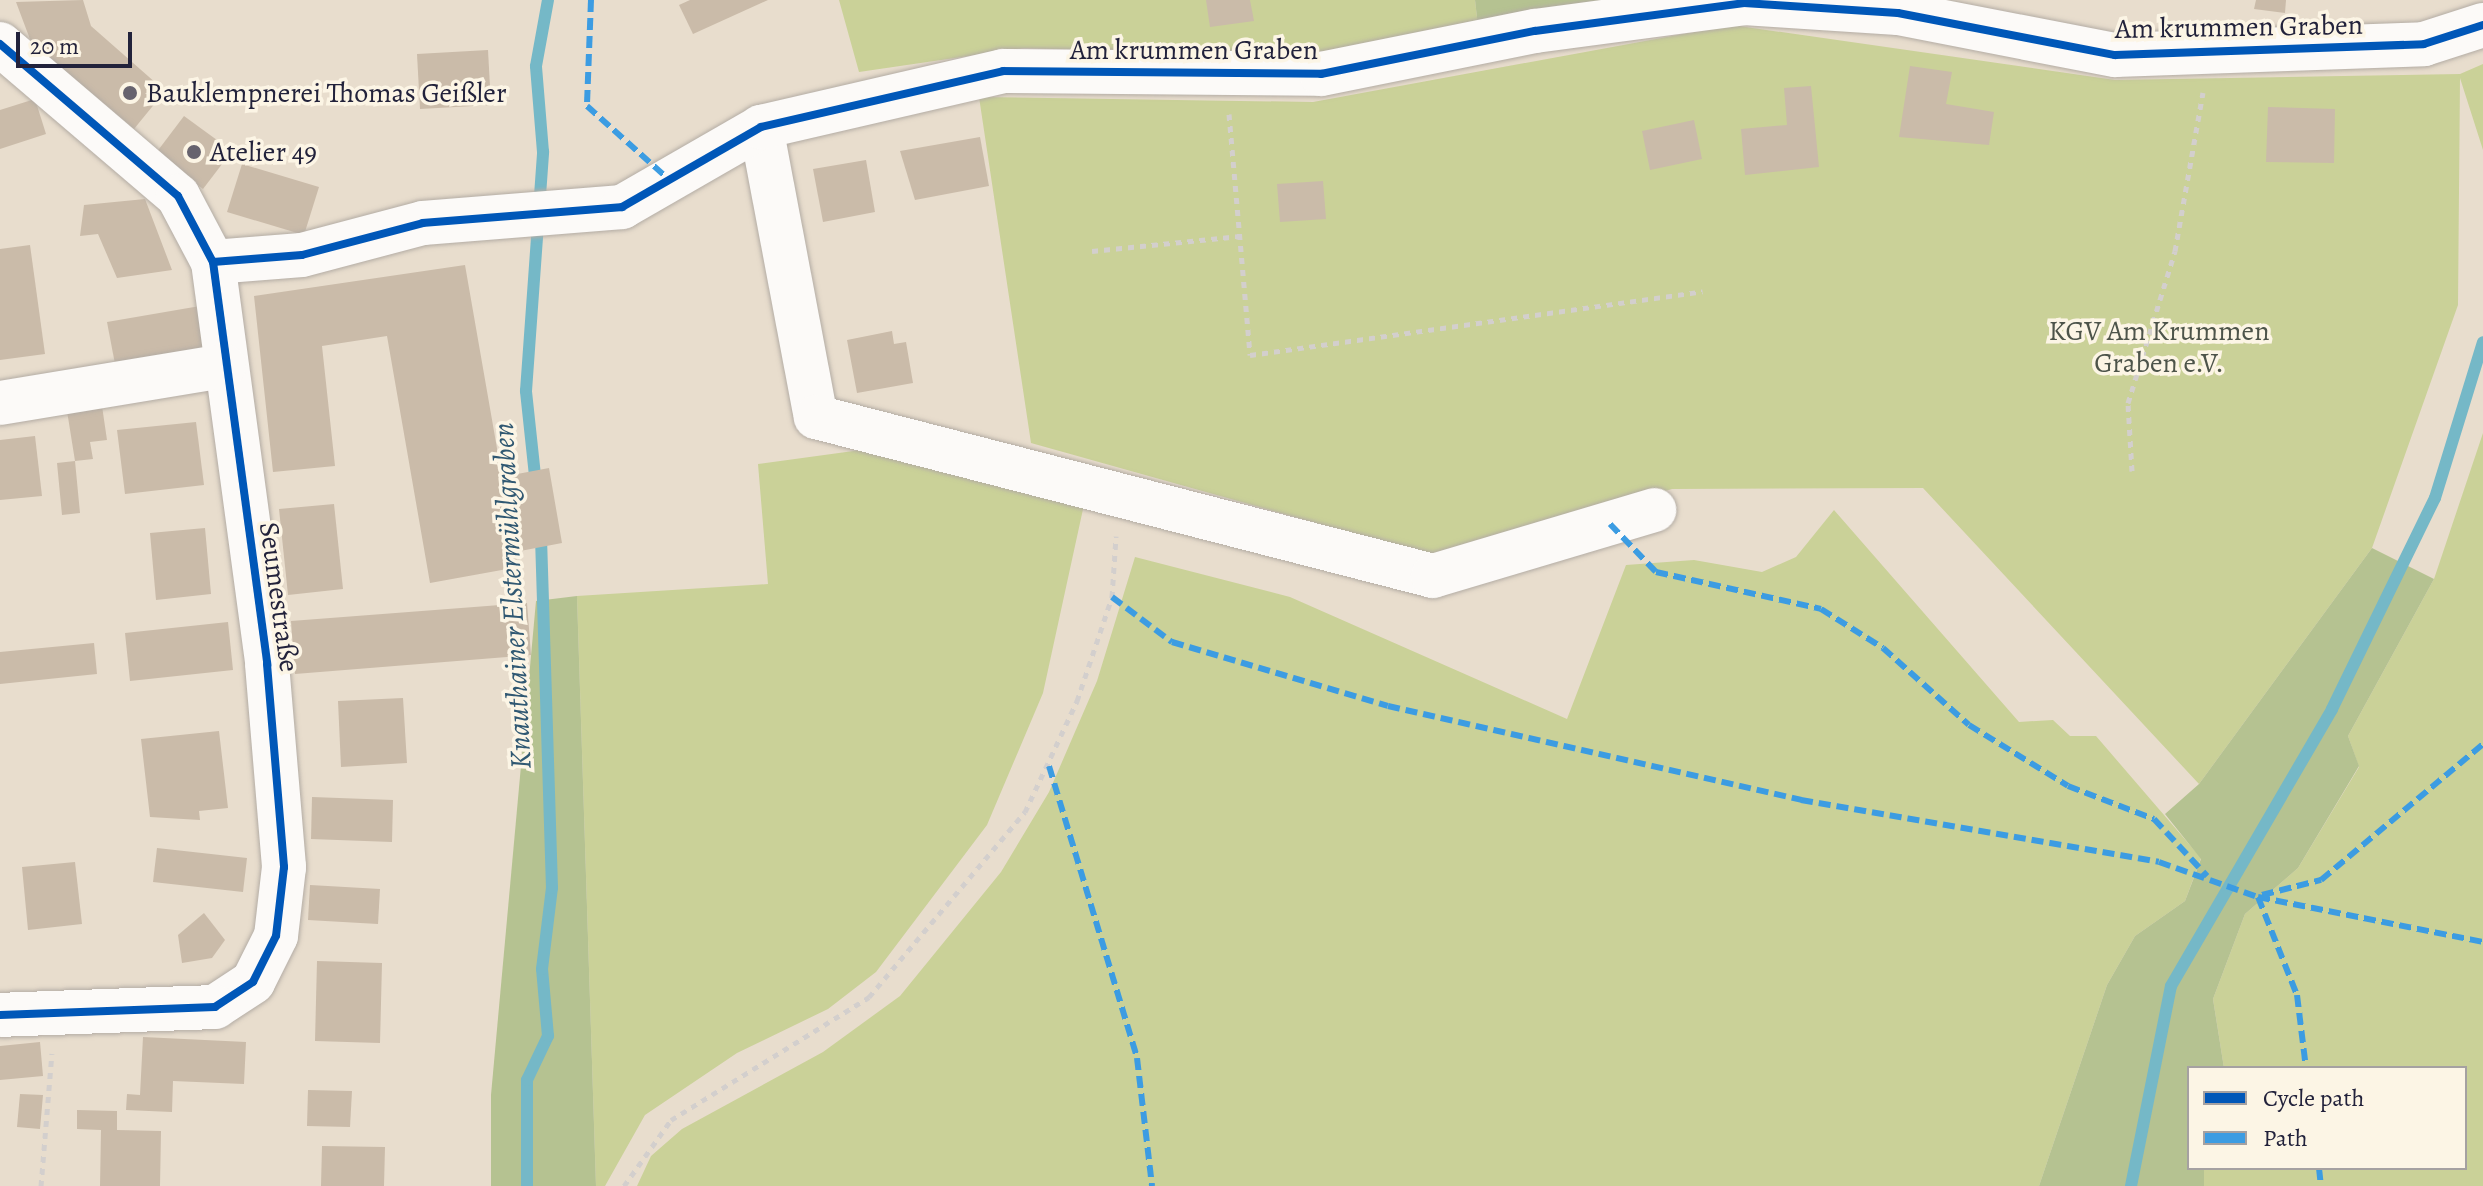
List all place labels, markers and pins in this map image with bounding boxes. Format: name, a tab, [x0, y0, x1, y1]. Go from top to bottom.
place label: Bauklempnerei Thomas Geißler	[146, 76, 507, 110]
marker: Bauklempnerei Thomas Geißler	[121, 84, 139, 102]
place label: Atelier 49	[210, 135, 317, 169]
marker: Atelier 49	[185, 143, 203, 161]

